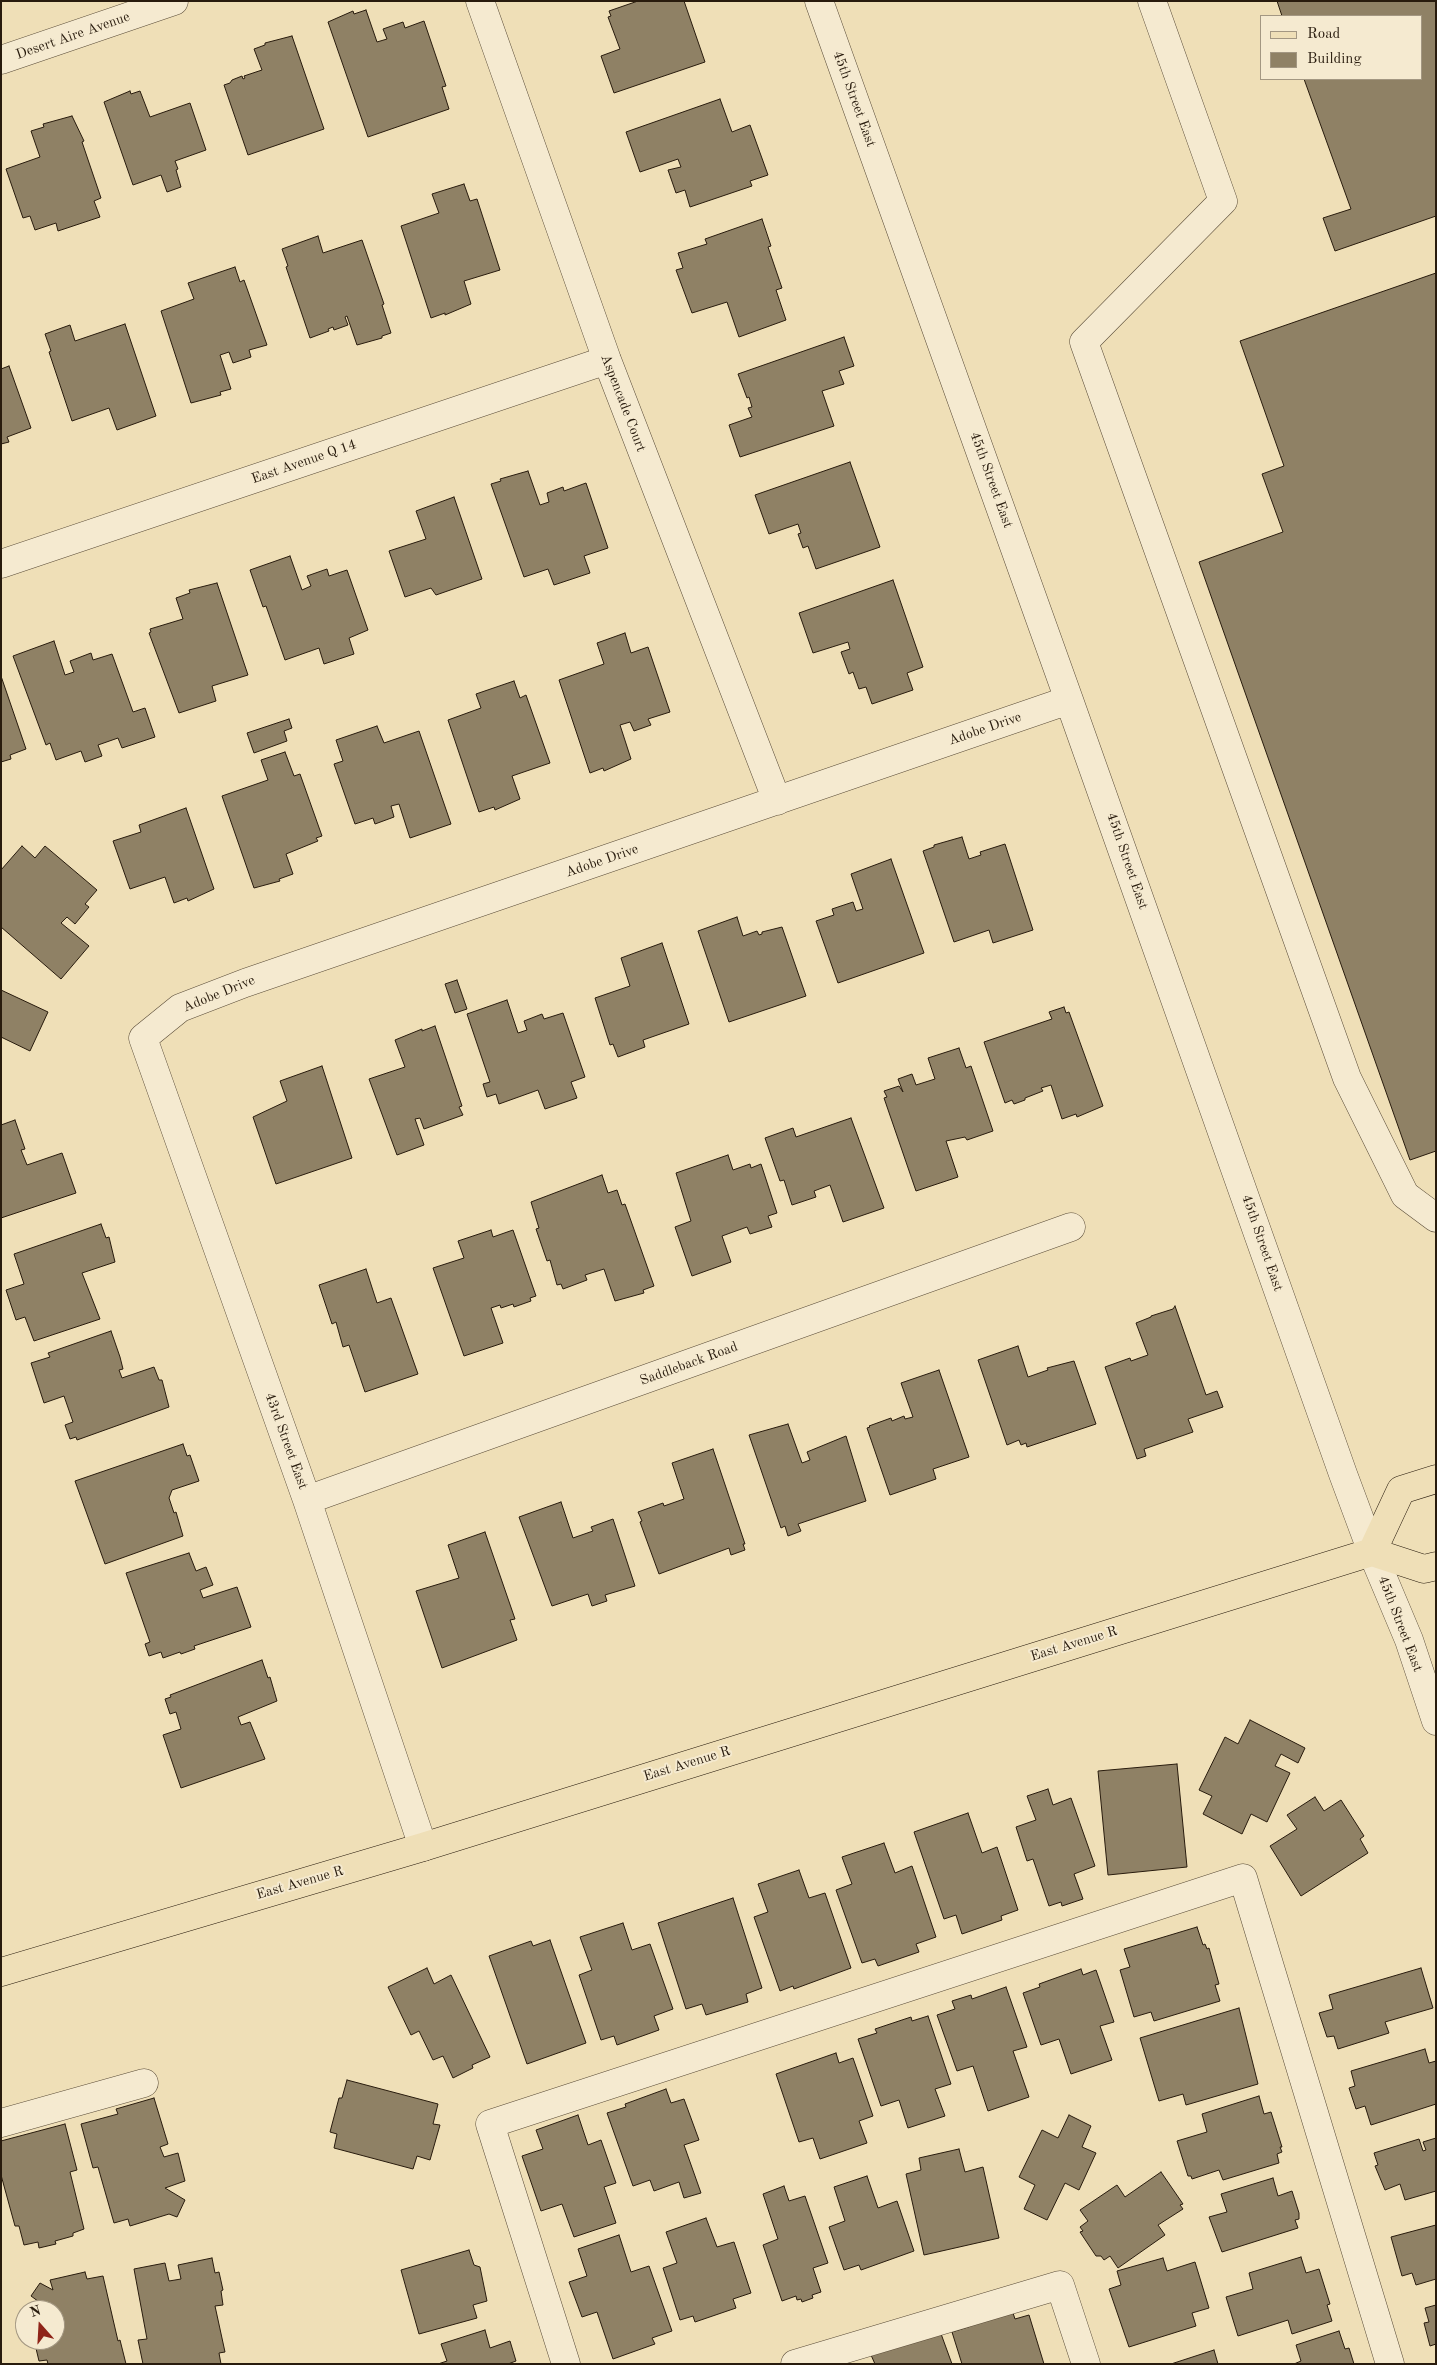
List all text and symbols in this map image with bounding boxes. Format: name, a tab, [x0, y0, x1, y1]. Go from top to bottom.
street label: Desert Aire Avenue	[14, 9, 132, 63]
legend	[1260, 15, 1422, 80]
text: Road	[1307, 27, 1340, 42]
street label: 45th Street East	[829, 49, 879, 149]
text: Building	[1307, 52, 1362, 67]
street label: Aspencade Court	[597, 352, 649, 454]
street label: 45th Street East	[966, 430, 1016, 530]
street label: East Avenue Q 14	[249, 436, 359, 488]
street label: Adobe Drive	[946, 709, 1024, 749]
street label: 45th Street East	[1103, 810, 1151, 912]
street label: Adobe Drive	[563, 841, 641, 881]
street label: Adobe Drive	[181, 972, 257, 1016]
street label: 45th Street East	[1238, 1192, 1286, 1294]
street label: Saddleback Road	[638, 1338, 740, 1390]
street label: 43rd Street East	[261, 1390, 311, 1492]
street label: 45th Street East	[1374, 1574, 1426, 1674]
street label: East Avenue R	[1029, 1623, 1119, 1665]
street label: East Avenue R	[642, 1743, 732, 1785]
street label: East Avenue R	[254, 1863, 346, 1903]
north arrow	[15, 2300, 65, 2350]
text: N	[28, 2303, 43, 2320]

